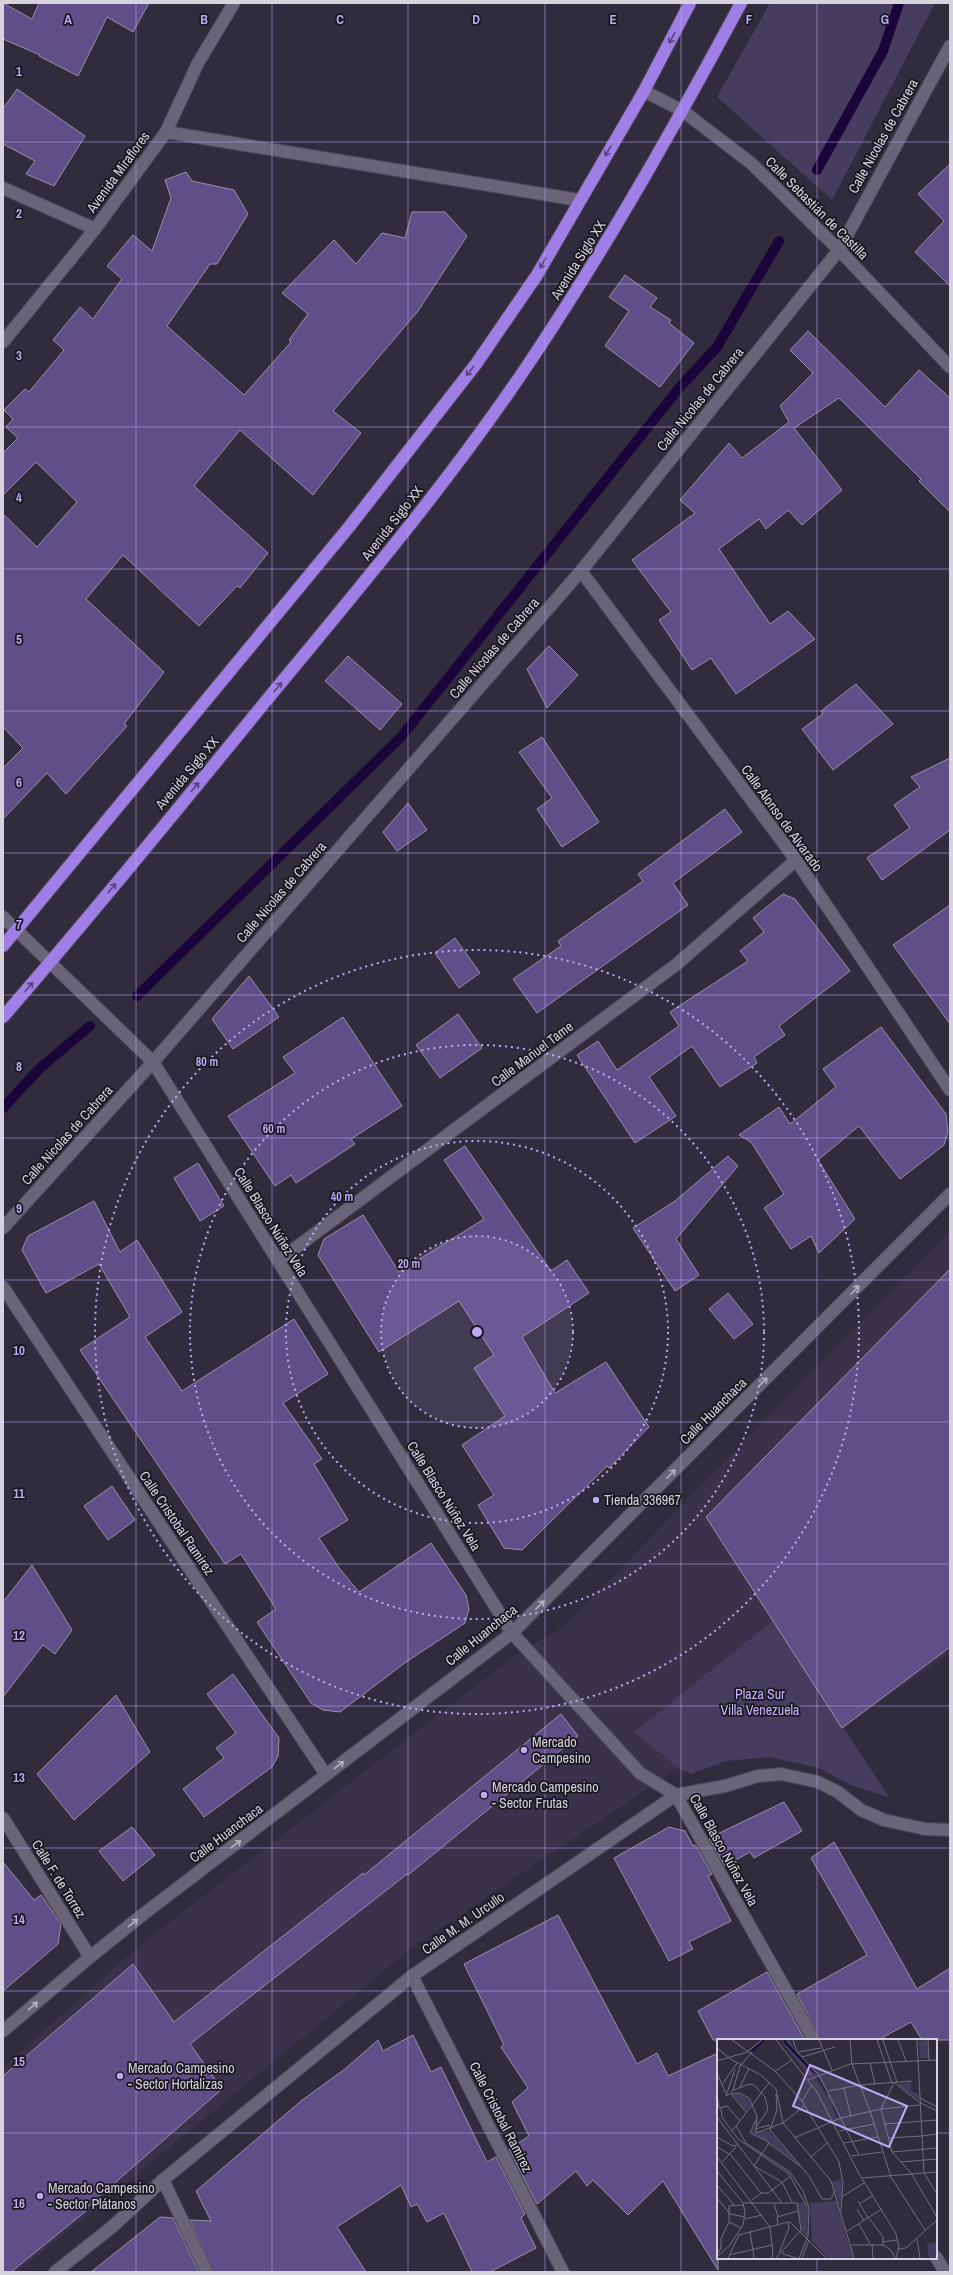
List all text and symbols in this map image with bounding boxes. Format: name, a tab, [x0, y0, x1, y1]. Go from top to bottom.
text: A	[64, 11, 72, 28]
text: B	[200, 11, 208, 28]
text: C	[336, 11, 344, 28]
text: D	[472, 11, 480, 28]
text: E	[609, 11, 617, 28]
text: F	[746, 11, 753, 28]
text: G	[881, 11, 889, 28]
one-way arrow	[668, 31, 675, 43]
text: 1	[16, 63, 22, 80]
street label: Calle Nicolas de Cabrera	[844, 75, 922, 196]
street label: Avenida Miraflores	[82, 128, 154, 217]
one-way arrow	[604, 145, 612, 157]
street label: Calle Sebastián de Castilla	[762, 153, 873, 264]
text: 2	[16, 205, 22, 222]
street label: Avenida Siglo XX	[546, 217, 610, 304]
one-way arrow	[539, 257, 547, 269]
street label: Calle Nicolas de Cabrera	[653, 343, 748, 454]
text: 3	[16, 347, 22, 364]
one-way arrow	[466, 365, 475, 376]
street label: Avenida Siglo XX	[357, 482, 427, 565]
text: 4	[16, 489, 22, 506]
street label: Calle Nicolas de Cabrera	[445, 593, 543, 702]
text: 5	[16, 631, 22, 648]
one-way arrow	[273, 682, 282, 693]
street label: Avenida Siglo XX	[151, 733, 223, 814]
street label: Calle Alonso de Alvarado	[737, 761, 827, 875]
text: 6	[16, 774, 22, 791]
one-way arrow	[190, 782, 199, 793]
street label: Calle Nicolas de Cabrera	[232, 837, 330, 946]
one-way arrow	[108, 882, 116, 893]
text: 7	[16, 916, 22, 933]
one-way arrow	[24, 982, 33, 993]
street label: Calle Manuel Tame	[487, 1017, 577, 1091]
text: 80 m	[196, 1054, 218, 1070]
text: 8	[16, 1058, 22, 1075]
street label: Calle Nicolas de Cabrera	[17, 1081, 117, 1189]
text: 60 m	[263, 1121, 285, 1137]
street label: Calle Blasco Núñez Vela	[230, 1164, 312, 1281]
text: 40 m	[331, 1189, 353, 1205]
text: 9	[16, 1200, 22, 1217]
text: 20 m	[398, 1256, 420, 1272]
one-way arrow	[850, 1285, 860, 1295]
centre of rings	[470, 1325, 484, 1339]
text: 10	[13, 1342, 25, 1359]
street label: Calle Huanchaca	[676, 1373, 751, 1448]
one-way arrow	[758, 1377, 768, 1387]
street label: Calle Blasco Núñez Vela	[403, 1438, 485, 1555]
street label: Calle Cristobal Ramirez	[135, 1467, 219, 1579]
one-way arrow	[666, 1469, 676, 1479]
text: 11	[13, 1485, 25, 1502]
place label: Tienda 336967	[604, 1491, 681, 1509]
marker: Tienda 336967	[591, 1495, 601, 1505]
street label: Calle Huanchaca	[441, 1600, 521, 1670]
one-way arrow	[535, 1600, 545, 1610]
text: 12	[13, 1627, 25, 1644]
park label: Plaza Sur Villa Venezuela	[721, 1685, 800, 1719]
place label: Mercado Campesino	[532, 1733, 591, 1767]
marker: Mercado Campesino	[519, 1745, 529, 1755]
one-way arrow	[334, 1761, 345, 1769]
text: 13	[13, 1769, 25, 1786]
place label: Mercado Campesino - Sector Frutas	[492, 1778, 599, 1812]
marker: Mercado Campesino - Sector Frutas	[479, 1790, 489, 1800]
street label: Calle Blasco Núñez Vela	[686, 1791, 763, 1910]
street label: Calle Huanchaca	[186, 1799, 267, 1866]
street label: Calle F. de Torrez	[28, 1836, 90, 1922]
one-way arrow	[230, 1839, 241, 1848]
street label: Calle M. M. Urcullo	[418, 1888, 508, 1958]
text: 14	[13, 1911, 25, 1928]
one-way arrow	[127, 1918, 138, 1927]
one-way arrow	[27, 2001, 38, 2010]
inset map	[717, 2039, 937, 2259]
text: 15	[13, 2053, 25, 2070]
place label: Mercado Campesino - Sector Hortalizas	[128, 2059, 235, 2093]
street label: Calle Cristobal Ramirez	[465, 2059, 537, 2176]
marker: Mercado Campesino - Sector Hortalizas	[115, 2071, 125, 2081]
place label: Mercado Campesino - Sector Plátanos	[48, 2179, 155, 2213]
marker: Mercado Campesino - Sector Plátanos	[35, 2191, 45, 2201]
text: 16	[13, 2195, 25, 2212]

